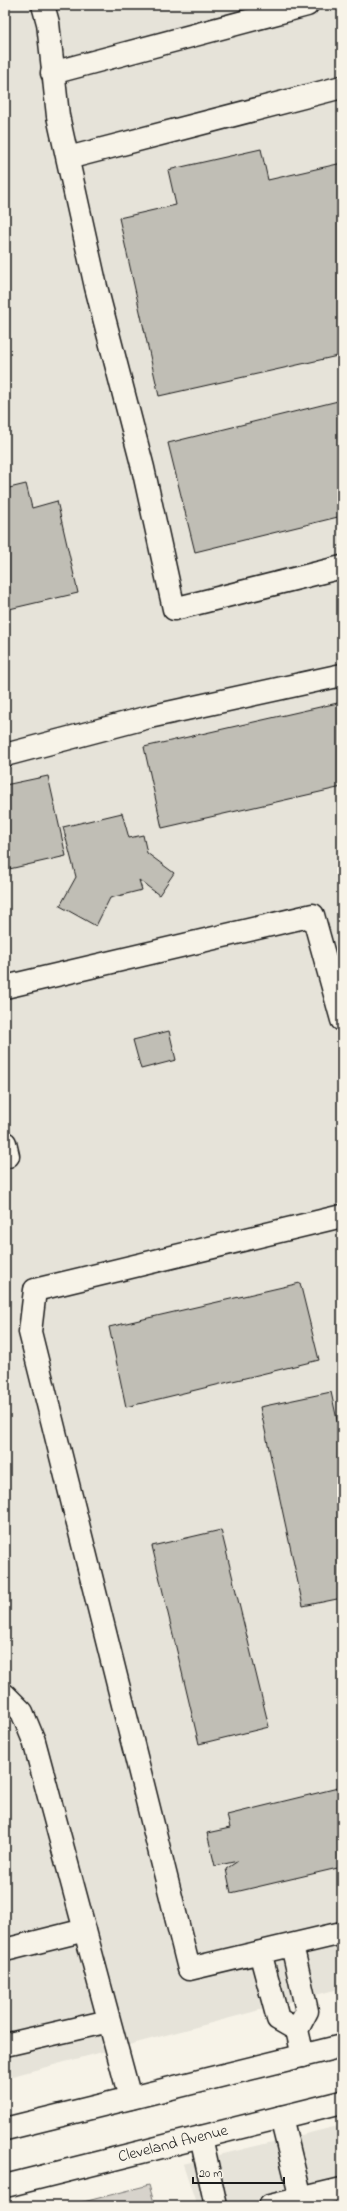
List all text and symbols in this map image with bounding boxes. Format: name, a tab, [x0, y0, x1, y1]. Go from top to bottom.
street label: Cleveland Avenue	[116, 2119, 231, 2169]
scale bar	[193, 2159, 284, 2185]
text: 20 m	[199, 2165, 222, 2183]

